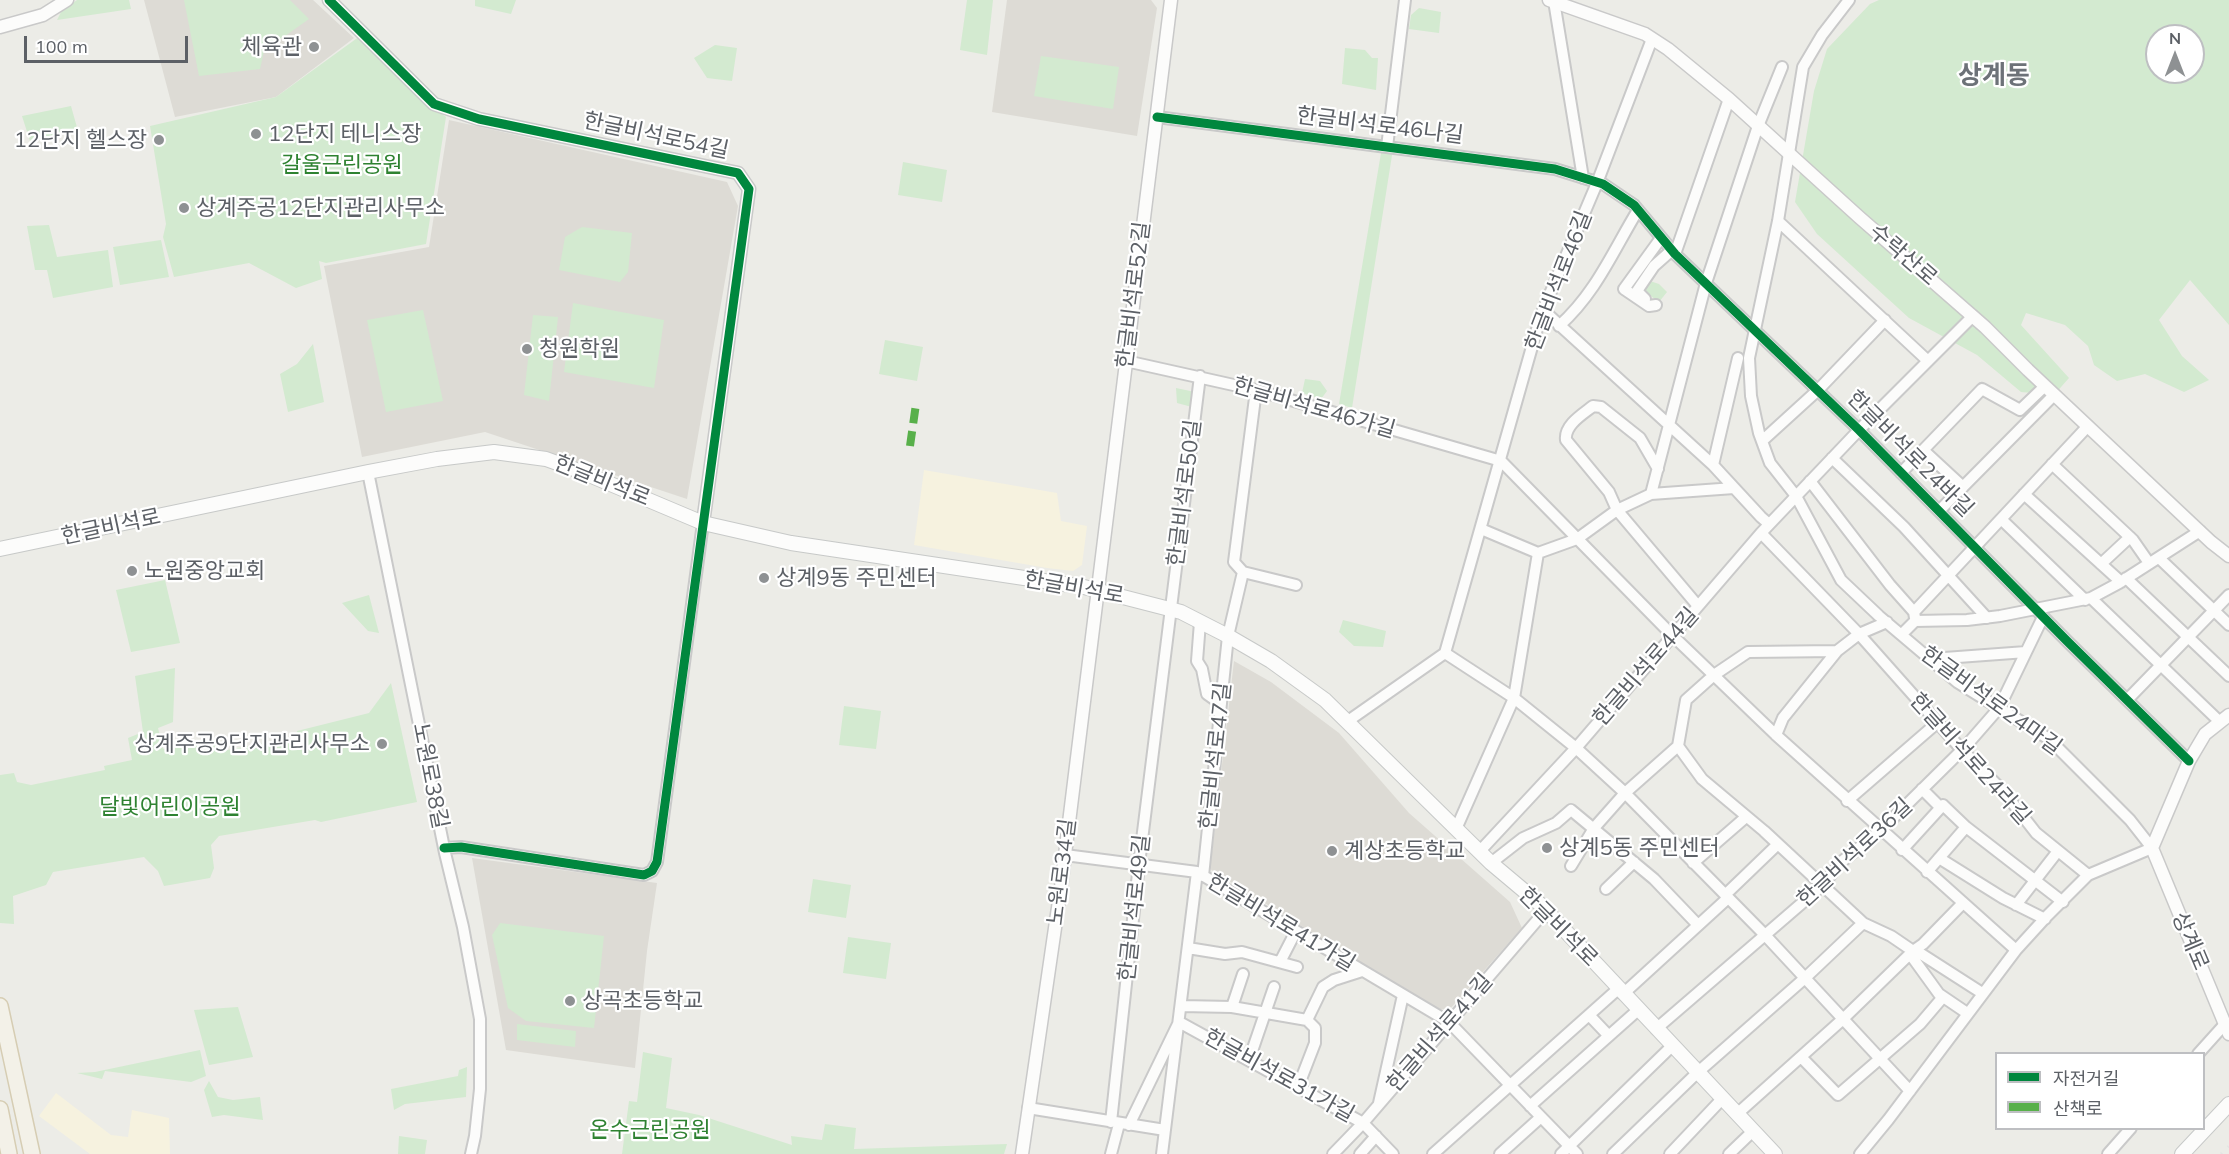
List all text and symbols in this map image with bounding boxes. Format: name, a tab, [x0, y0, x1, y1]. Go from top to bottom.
scale bar	[27, 24, 190, 62]
north arrow	[2145, 24, 2205, 84]
text: N	[2169, 28, 2181, 48]
place label: 체육관	[241, 34, 302, 60]
text: 100 m	[35, 35, 88, 58]
marker: 체육관	[307, 40, 321, 54]
district label: 상계동	[1958, 60, 2030, 92]
street label: 한글비석로46나길	[1295, 103, 1465, 149]
street label: 한글비석로54길	[581, 108, 731, 164]
place label: 12단지 테니스장	[268, 121, 422, 147]
place label: 12단지 헬스장	[14, 127, 147, 153]
marker: 12단지 테니스장	[249, 127, 263, 141]
marker: 12단지 헬스장	[152, 133, 166, 147]
park label: 갈울근린공원	[281, 152, 403, 178]
place label: 상계주공12단지관리사무소	[196, 195, 445, 221]
marker: 상계주공12단지관리사무소	[177, 201, 191, 215]
street label: 한글비석로46길	[1520, 207, 1598, 355]
street label: 수락산로	[1864, 218, 1942, 292]
street label: 한글비석로52길	[1112, 220, 1156, 370]
place label: 청원학원	[539, 336, 620, 362]
marker: 청원학원	[520, 342, 534, 356]
street label: 한글비석로46가길	[1230, 372, 1398, 444]
street label: 한글비석로24바길	[1841, 385, 1979, 523]
street label: 한글비석로50길	[1163, 418, 1207, 568]
street label: 한글비석로	[550, 450, 654, 512]
street label: 한글비석로	[59, 504, 163, 550]
place label: 노원중앙교회	[144, 558, 265, 584]
marker: 노원중앙교회	[125, 564, 139, 578]
place label: 상계9동 주민센터	[776, 565, 937, 591]
street label: 한글비석로	[1022, 566, 1126, 610]
marker: 상계9동 주민센터	[757, 571, 771, 585]
street label: 한글비석로44길	[1588, 603, 1704, 731]
street label: 한글비석로24마길	[1915, 641, 2067, 761]
street label: 한글비석로47길	[1195, 681, 1237, 831]
street label: 한글비석로24라길	[1904, 688, 2036, 830]
street label: 노원로38길	[407, 721, 453, 831]
place label: 상계주공9단지관리사무소	[134, 731, 370, 757]
marker: 상계주공9단지관리사무소	[375, 737, 389, 751]
street label: 한글비석로36길	[1792, 793, 1918, 913]
park label: 달빛어린이공원	[99, 794, 241, 820]
street label: 노원로34길	[1042, 817, 1082, 927]
street label: 한글비석로49길	[1114, 833, 1156, 983]
place label: 상계5동 주민센터	[1559, 835, 1720, 861]
place label: 계상초등학교	[1344, 838, 1465, 864]
marker: 상계5동 주민센터	[1540, 841, 1554, 855]
marker: 계상초등학교	[1325, 844, 1339, 858]
street label: 한글비석로41가길	[1202, 868, 1360, 978]
street label: 한글비석로	[1513, 882, 1603, 972]
street label: 상계로	[2166, 908, 2214, 974]
street label: 한글비석로41길	[1382, 969, 1498, 1097]
place label: 상곡초등학교	[582, 988, 703, 1014]
marker: 상곡초등학교	[563, 994, 577, 1008]
street label: 한글비석로31가길	[1199, 1024, 1359, 1128]
legend	[1995, 1052, 2205, 1130]
text: 자전거길	[2053, 1067, 2119, 1090]
text: 산책로	[2053, 1097, 2103, 1120]
park label: 온수근린공원	[589, 1117, 711, 1143]

